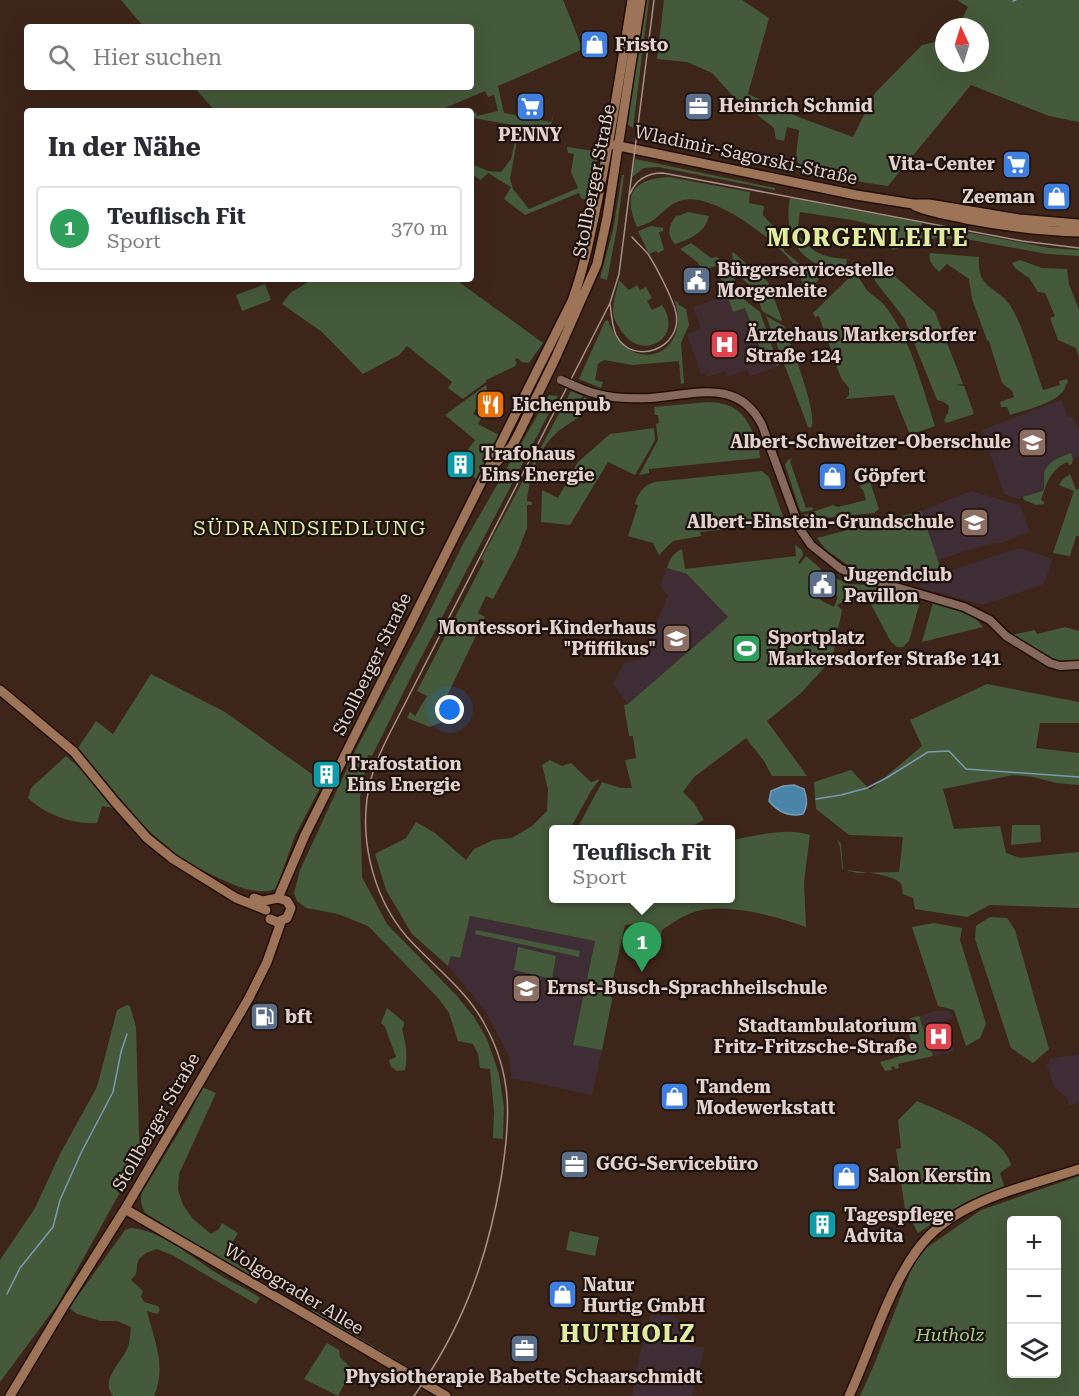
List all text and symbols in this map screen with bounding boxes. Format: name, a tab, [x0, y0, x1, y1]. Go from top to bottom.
north arrow	[935, 18, 989, 72]
search box	[24, 24, 474, 90]
shop icon: Fristo	[578, 29, 610, 61]
place label: Fristo	[615, 34, 669, 55]
icon: search	[45, 41, 78, 74]
text: Hier suchen	[93, 45, 222, 70]
supermarket icon: PENNY	[514, 90, 546, 122]
office icon: Heinrich Schmid	[682, 90, 714, 122]
place label: Heinrich Schmid	[719, 95, 873, 116]
street label: Stollberger Straße	[568, 102, 619, 259]
street label: Wladimir-Sagorski-Straße	[633, 121, 860, 188]
place label: PENNY	[498, 124, 563, 145]
text: In der Nähe	[48, 132, 201, 162]
supermarket icon: Vita-Center	[1000, 148, 1032, 180]
place label: Vita-Center	[888, 153, 995, 174]
shop icon: Zeeman	[1040, 181, 1072, 213]
place label: Zeeman	[962, 186, 1035, 207]
text: Teuflisch Fit	[107, 204, 246, 229]
text: 1	[64, 216, 75, 240]
text: 370 m	[391, 216, 448, 240]
district label: MORGENLEITE	[767, 224, 969, 252]
text: Sport	[107, 229, 161, 253]
place label: Bürgerservicestelle Morgenleite	[717, 259, 895, 301]
public building icon: Bürgerservicestelle Morgenleite	[680, 264, 712, 296]
place label: Ärztehaus Markersdorfer Straße 124	[746, 323, 976, 366]
hospital icon: Ärztehaus Markersdorfer Straße 124	[709, 329, 741, 361]
restaurant icon: Eichenpub	[475, 389, 507, 421]
place label: Eichenpub	[512, 394, 611, 415]
school or university icon: Albert-Schweitzer-Oberschule	[1016, 426, 1048, 458]
place label: Albert-Schweitzer-Oberschule	[730, 431, 1011, 452]
place label: Trafohaus Eins Energie	[481, 443, 595, 485]
building icon: Trafohaus Eins Energie	[444, 448, 476, 480]
shop icon: Göpfert	[817, 460, 849, 492]
place label: Göpfert	[854, 465, 926, 486]
school or university icon: Albert-Einstein-Grundschule	[959, 506, 991, 538]
place label: Albert-Einstein-Grundschule	[687, 511, 954, 532]
district label: SÜDRANDSIEDLUNG	[193, 516, 427, 540]
place label: Jugendclub Pavillon	[844, 564, 952, 606]
public building icon: Jugendclub Pavillon	[807, 569, 839, 601]
street label: Stollberger Straße	[328, 589, 415, 738]
place label: Montessori-Kinderhaus "Pfiffikus"	[438, 617, 656, 659]
school or university icon: Montessori-Kinderhaus "Pfiffikus"	[661, 622, 693, 654]
place label: Sportplatz Markersdorfer Straße 141	[768, 627, 1001, 669]
sports icon: Sportplatz Markersdorfer Straße 141	[731, 632, 763, 664]
your location	[435, 695, 464, 724]
place label: Trafostation Eins Energie	[347, 753, 462, 795]
building icon: Trafostation Eins Energie	[310, 758, 342, 790]
popup	[549, 825, 735, 903]
text: Teuflisch Fit	[573, 840, 711, 865]
text: Sport	[573, 865, 627, 889]
pin: 1	[622, 922, 662, 972]
school or university icon: Ernst-Busch-Sprachheilschule	[510, 972, 542, 1004]
place label: Ernst-Busch-Sprachheilschule	[547, 977, 828, 998]
fuel station icon: bft	[248, 1001, 280, 1033]
place label: bft	[285, 1006, 312, 1027]
place label: Stadtambulatorium Fritz-Fritzsche-Straße	[714, 1015, 918, 1057]
hospital icon: Stadtambulatorium Fritz-Fritzsche-Straße	[922, 1020, 954, 1052]
street label: Stollberger Straße	[107, 1049, 204, 1195]
place label: Tandem Modewerkstatt	[696, 1076, 835, 1118]
shop icon: Tandem Modewerkstatt	[659, 1081, 691, 1113]
office icon: GGG-Servicebüro	[559, 1148, 591, 1180]
place label: GGG-Servicebüro	[596, 1153, 759, 1174]
shop icon: Salon Kerstin	[831, 1160, 863, 1192]
place label: Salon Kerstin	[868, 1165, 991, 1186]
place label: Tagespflege Advita	[844, 1204, 954, 1246]
building icon: Tagespflege Advita	[807, 1209, 839, 1241]
map controls	[1007, 1216, 1061, 1378]
button: +	[1007, 1216, 1061, 1270]
street label: Wolgograder Allee	[221, 1239, 368, 1339]
button: −	[1007, 1270, 1061, 1324]
place label: Natur Hurtig GmbH	[583, 1274, 705, 1316]
shop icon: Natur Hurtig GmbH	[546, 1279, 578, 1311]
district label: HUTHOLZ	[560, 1320, 696, 1348]
park label: Hutholz	[915, 1324, 984, 1345]
button: layers	[1007, 1324, 1061, 1378]
office icon: Physiotherapie Babette Schaarschmidt	[508, 1332, 540, 1364]
place label: Physiotherapie Babette Schaarschmidt	[345, 1366, 703, 1387]

